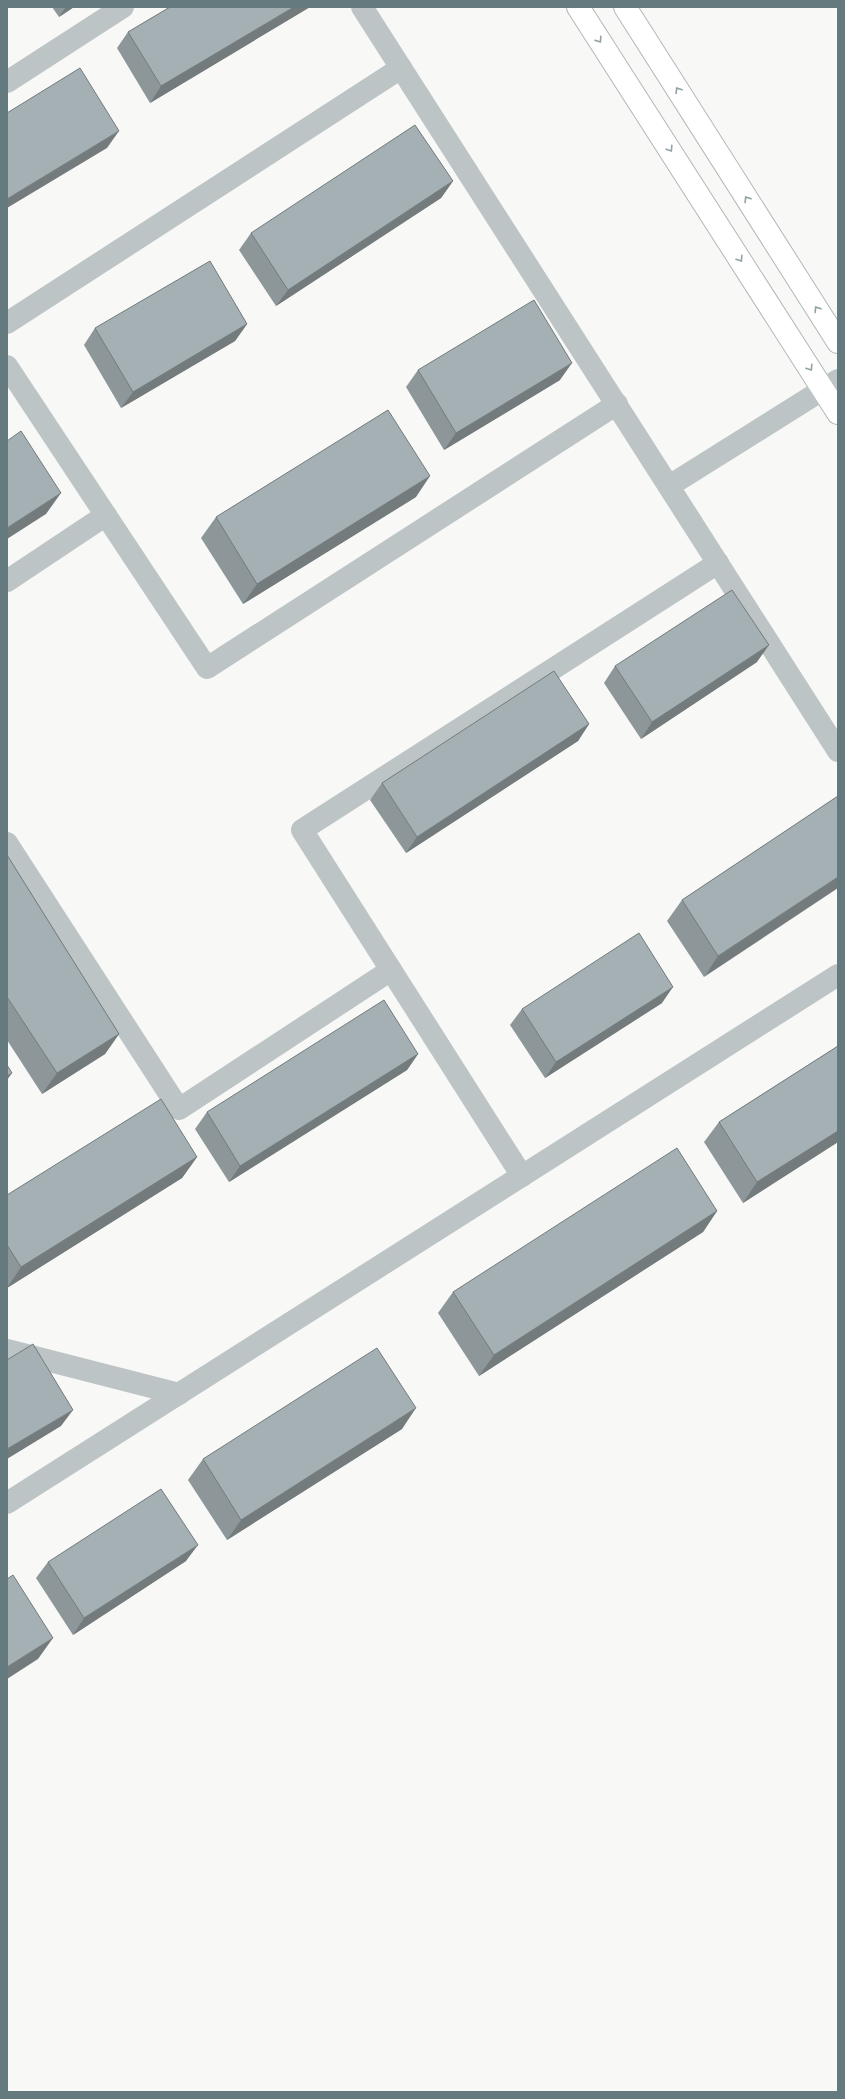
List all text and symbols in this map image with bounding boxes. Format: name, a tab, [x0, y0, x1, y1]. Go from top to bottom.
one-way arrow	[595, 36, 602, 43]
one-way arrow	[675, 87, 682, 94]
one-way arrow	[665, 145, 672, 152]
one-way arrow	[745, 196, 752, 203]
one-way arrow	[735, 255, 742, 262]
one-way arrow	[814, 306, 822, 313]
one-way arrow	[805, 364, 812, 371]

